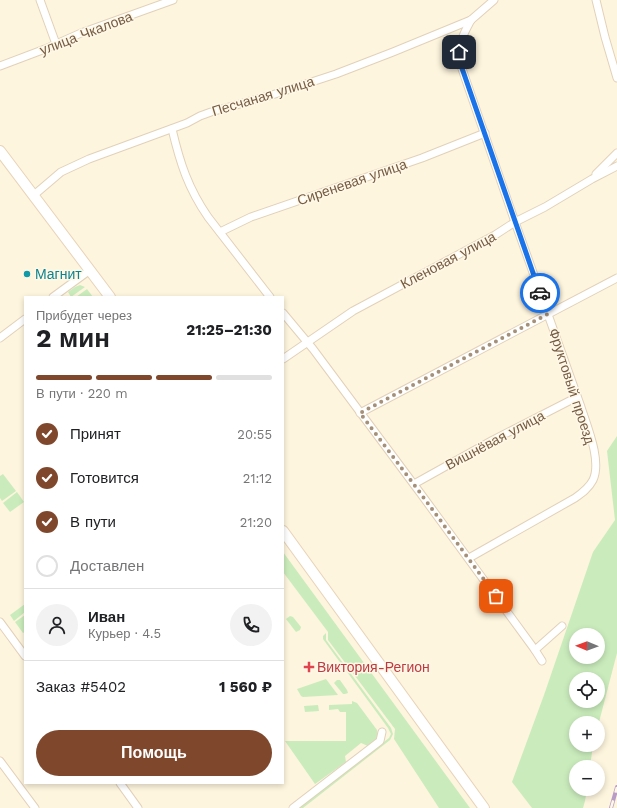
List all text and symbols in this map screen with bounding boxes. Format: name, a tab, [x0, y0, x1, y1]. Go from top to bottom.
street label: улица Чкалова	[37, 8, 135, 58]
pin	[442, 35, 476, 69]
icon: home	[448, 41, 470, 63]
street label: Песчаная улица	[210, 73, 316, 119]
street label: Сиреневая улица	[295, 156, 409, 208]
street label: Кленовая улица	[398, 228, 499, 292]
place label: Магнит	[35, 266, 82, 282]
marker: Магнит	[22, 269, 32, 279]
courier	[520, 273, 560, 313]
icon: car	[529, 282, 551, 304]
text: Прибудет через	[36, 308, 132, 323]
text: 21:25–21:30	[186, 321, 272, 339]
text: 2 мин	[36, 323, 110, 353]
street label: Фруктовый проезд	[546, 326, 598, 446]
text: В пути · 220 m	[36, 386, 128, 401]
street label: Вишнёвая улица	[443, 407, 547, 473]
icon: check	[36, 423, 58, 445]
text: Принят	[70, 425, 121, 443]
text: 20:55	[237, 427, 272, 442]
icon: check	[36, 467, 58, 489]
text: Готовится	[70, 469, 139, 487]
text: 21:12	[243, 471, 272, 486]
icon: check	[36, 511, 58, 533]
text: В пути	[70, 513, 116, 531]
text: 21:20	[240, 515, 272, 530]
text: Доставлен	[70, 557, 144, 575]
pin	[479, 579, 513, 613]
icon: bag	[485, 585, 507, 607]
button: person	[36, 604, 78, 646]
button: phone	[230, 604, 272, 646]
text: Иван	[88, 608, 125, 626]
text: Курьер · 4.5	[88, 626, 161, 641]
north arrow	[569, 628, 605, 664]
map controls	[569, 628, 605, 796]
place label: Виктория-Регион	[317, 659, 430, 675]
marker: Виктория-Регион	[304, 662, 314, 672]
button: locate	[569, 672, 605, 708]
text: Заказ #5402	[36, 678, 126, 696]
text: 1 560 ₽	[219, 678, 272, 696]
button: +	[569, 716, 605, 752]
button: Помощь	[36, 730, 272, 776]
button: −	[569, 760, 605, 796]

